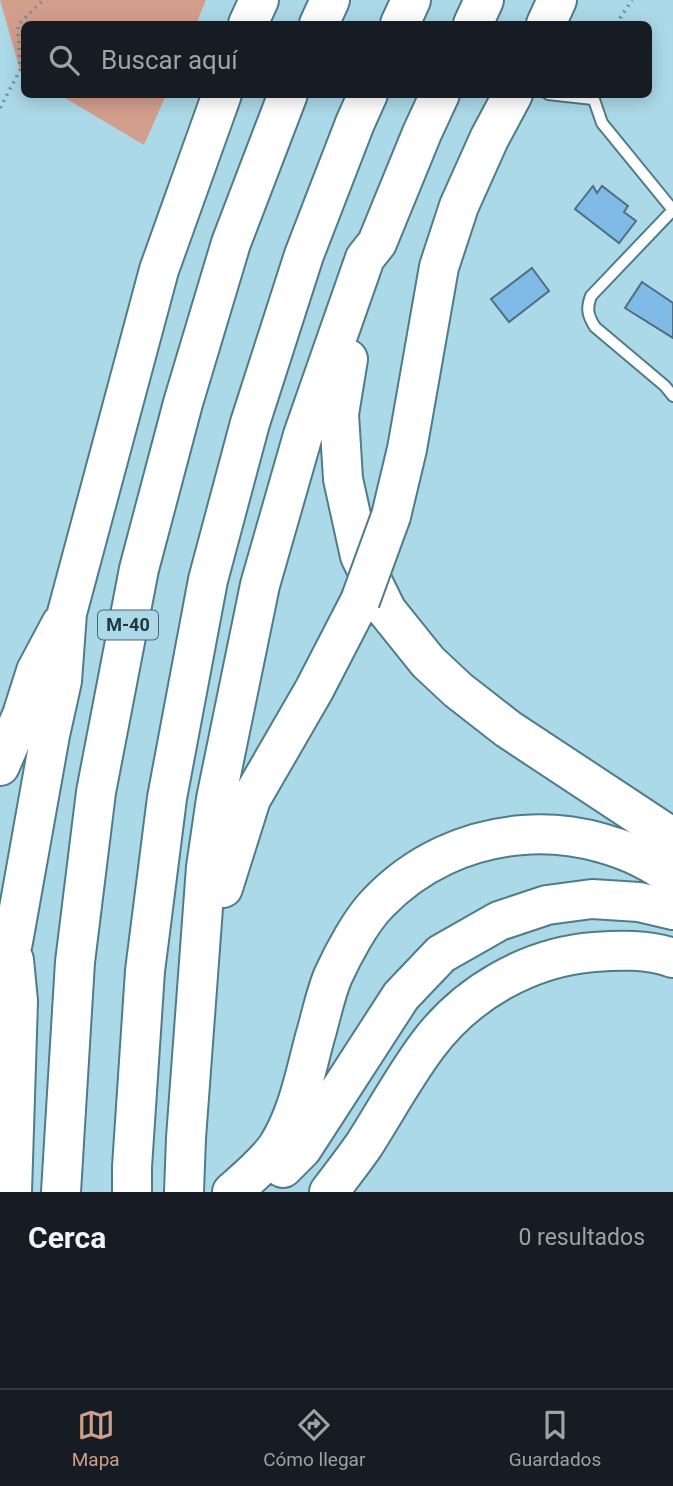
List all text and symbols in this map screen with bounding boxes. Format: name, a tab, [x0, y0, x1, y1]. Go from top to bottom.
search box	[21, 21, 652, 98]
icon: search	[45, 41, 83, 79]
text: Buscar aquí	[101, 45, 238, 75]
road number: M-40	[98, 610, 158, 640]
text: Cerca	[28, 1220, 106, 1255]
text: 0 resultados	[518, 1224, 645, 1251]
tab: Mapa	[72, 1406, 120, 1471]
tab: Cómo llegar	[263, 1406, 365, 1471]
tab: Guardados	[509, 1406, 601, 1471]

